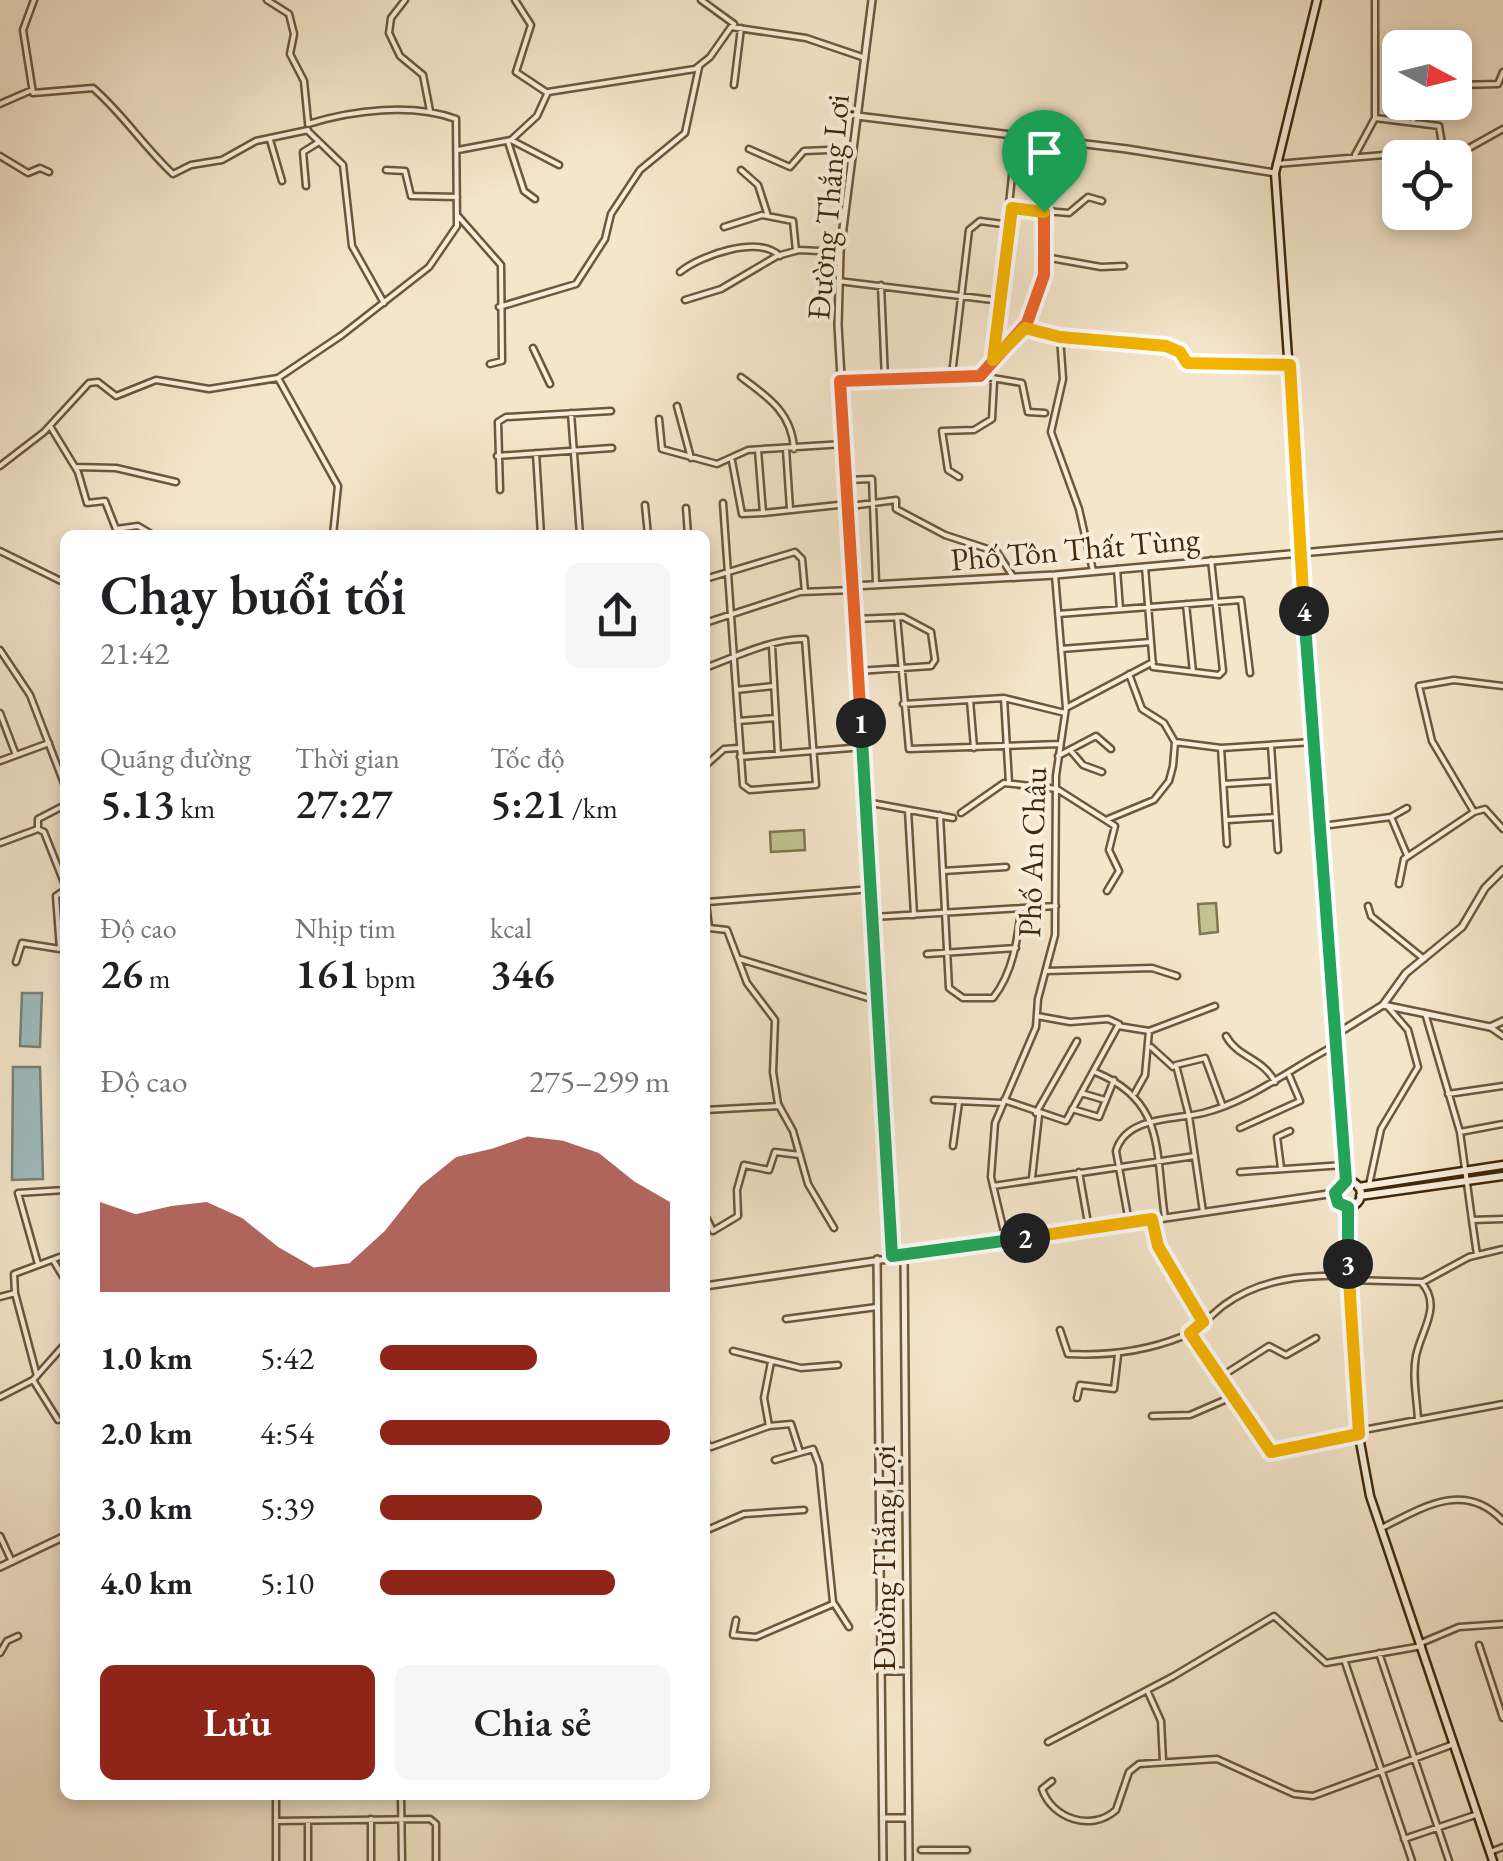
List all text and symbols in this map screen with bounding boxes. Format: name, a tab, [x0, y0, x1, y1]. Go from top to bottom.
north arrow	[1382, 30, 1472, 120]
map controls	[1382, 30, 1472, 230]
street label: Đường Thắng Lợi	[797, 92, 859, 321]
pin	[1002, 110, 1087, 213]
icon: arrive	[1017, 125, 1072, 180]
button: locate	[1382, 140, 1472, 230]
street label: Phố Tôn Thất Tùng	[949, 517, 1202, 581]
text: Chạy buổi tối	[100, 559, 406, 630]
button: share	[565, 563, 670, 668]
pin: 4	[1279, 586, 1329, 636]
text: 4	[1297, 593, 1311, 629]
text: 21:42	[100, 632, 169, 674]
pin: 1	[836, 698, 886, 748]
text: 1	[854, 705, 868, 741]
text: Quãng đường	[100, 740, 251, 776]
text: Thời gian	[295, 740, 400, 776]
text: Tốc độ	[490, 740, 565, 776]
street label: Phố An Châu	[1008, 766, 1056, 938]
text: 5.13	[100, 776, 175, 831]
text: 27:27	[295, 776, 393, 831]
text: 5:21	[490, 776, 566, 831]
text: km	[175, 790, 215, 826]
text: /km	[566, 790, 618, 826]
text: Độ cao	[100, 910, 177, 946]
text: Nhịp tim	[295, 910, 396, 946]
text: kcal	[490, 910, 532, 946]
text: 26	[100, 946, 143, 1001]
text: 161	[295, 946, 360, 1001]
text: 346	[490, 946, 555, 1001]
text: m	[143, 960, 170, 996]
text: bpm	[360, 960, 416, 996]
text: Độ cao	[100, 1060, 188, 1102]
text: 275–299 m	[529, 1060, 670, 1102]
pin: 2	[1000, 1213, 1050, 1263]
text: 2	[1018, 1220, 1032, 1256]
pin: 3	[1323, 1239, 1373, 1289]
text: 3	[1341, 1246, 1355, 1282]
text: 1.0 km	[100, 1337, 193, 1379]
text: 5:42	[260, 1337, 314, 1379]
text: 2.0 km	[100, 1412, 193, 1454]
text: 4:54	[260, 1412, 314, 1454]
street label: Đường Thắng Lợi	[863, 1445, 905, 1671]
text: 3.0 km	[100, 1487, 193, 1529]
text: 5:39	[260, 1487, 314, 1529]
text: 4.0 km	[100, 1562, 193, 1604]
text: 5:10	[260, 1562, 314, 1604]
button: Lưu	[100, 1665, 375, 1780]
button: Chia sẻ	[395, 1665, 670, 1780]

